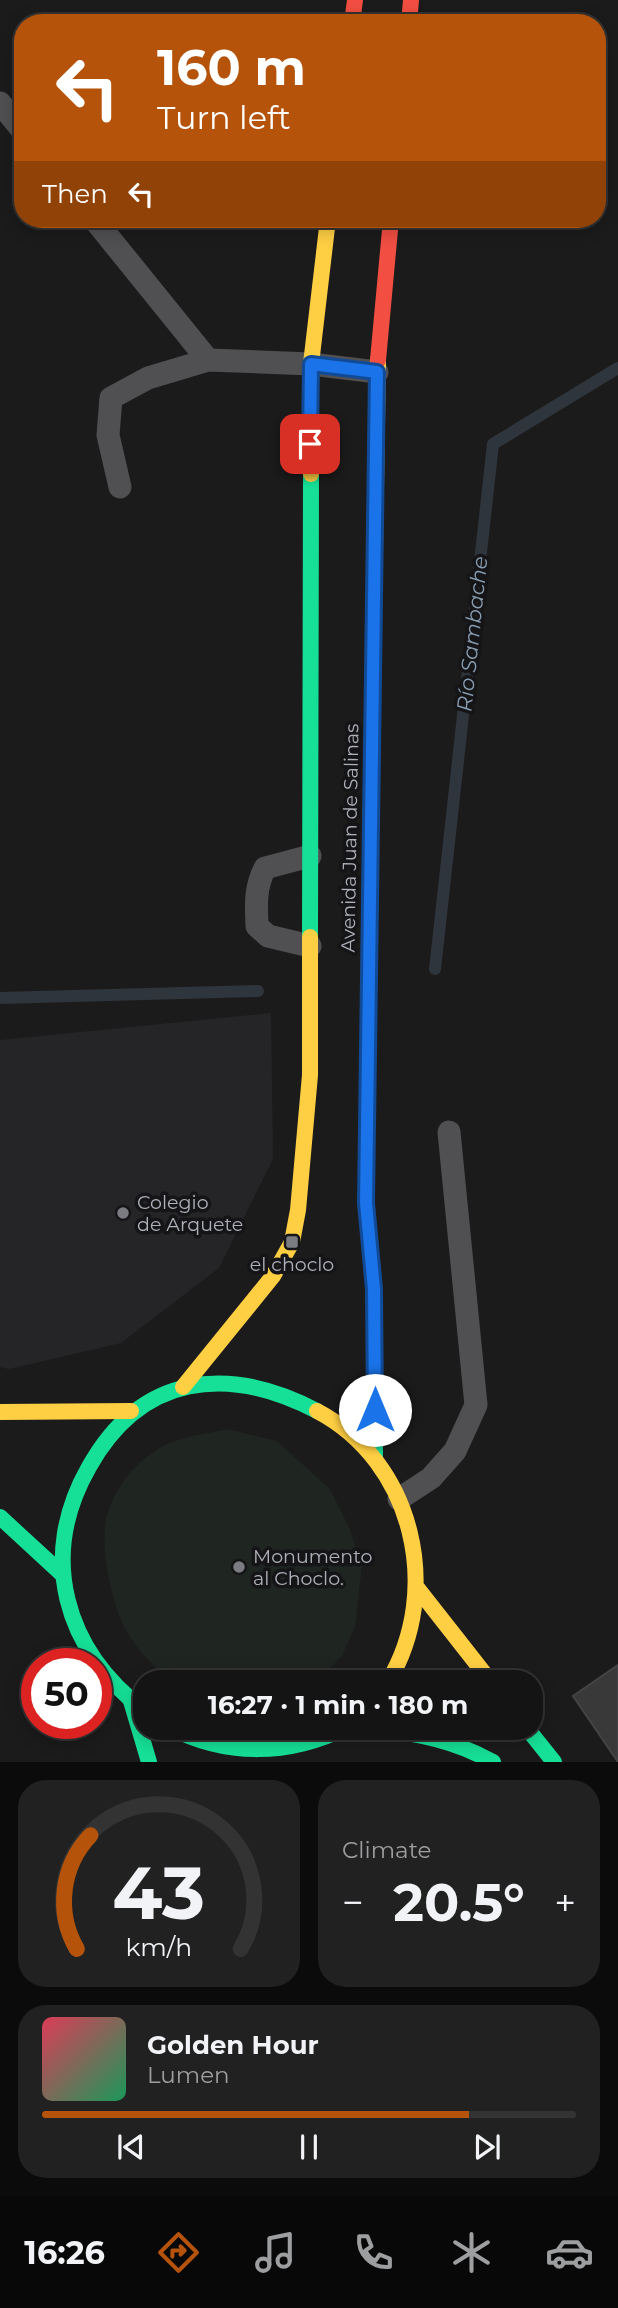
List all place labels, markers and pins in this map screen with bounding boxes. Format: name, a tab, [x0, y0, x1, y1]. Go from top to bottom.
pin	[280, 414, 340, 474]
place label: Colegio de Arquete	[137, 1191, 243, 1236]
marker: Colegio de Arquete	[115, 1205, 131, 1221]
marker: el choclo	[284, 1234, 300, 1250]
place label: el choclo	[250, 1253, 334, 1276]
place label: Monumento al Choclo.	[253, 1545, 373, 1590]
marker: Monumento al Choclo.	[231, 1559, 247, 1575]

